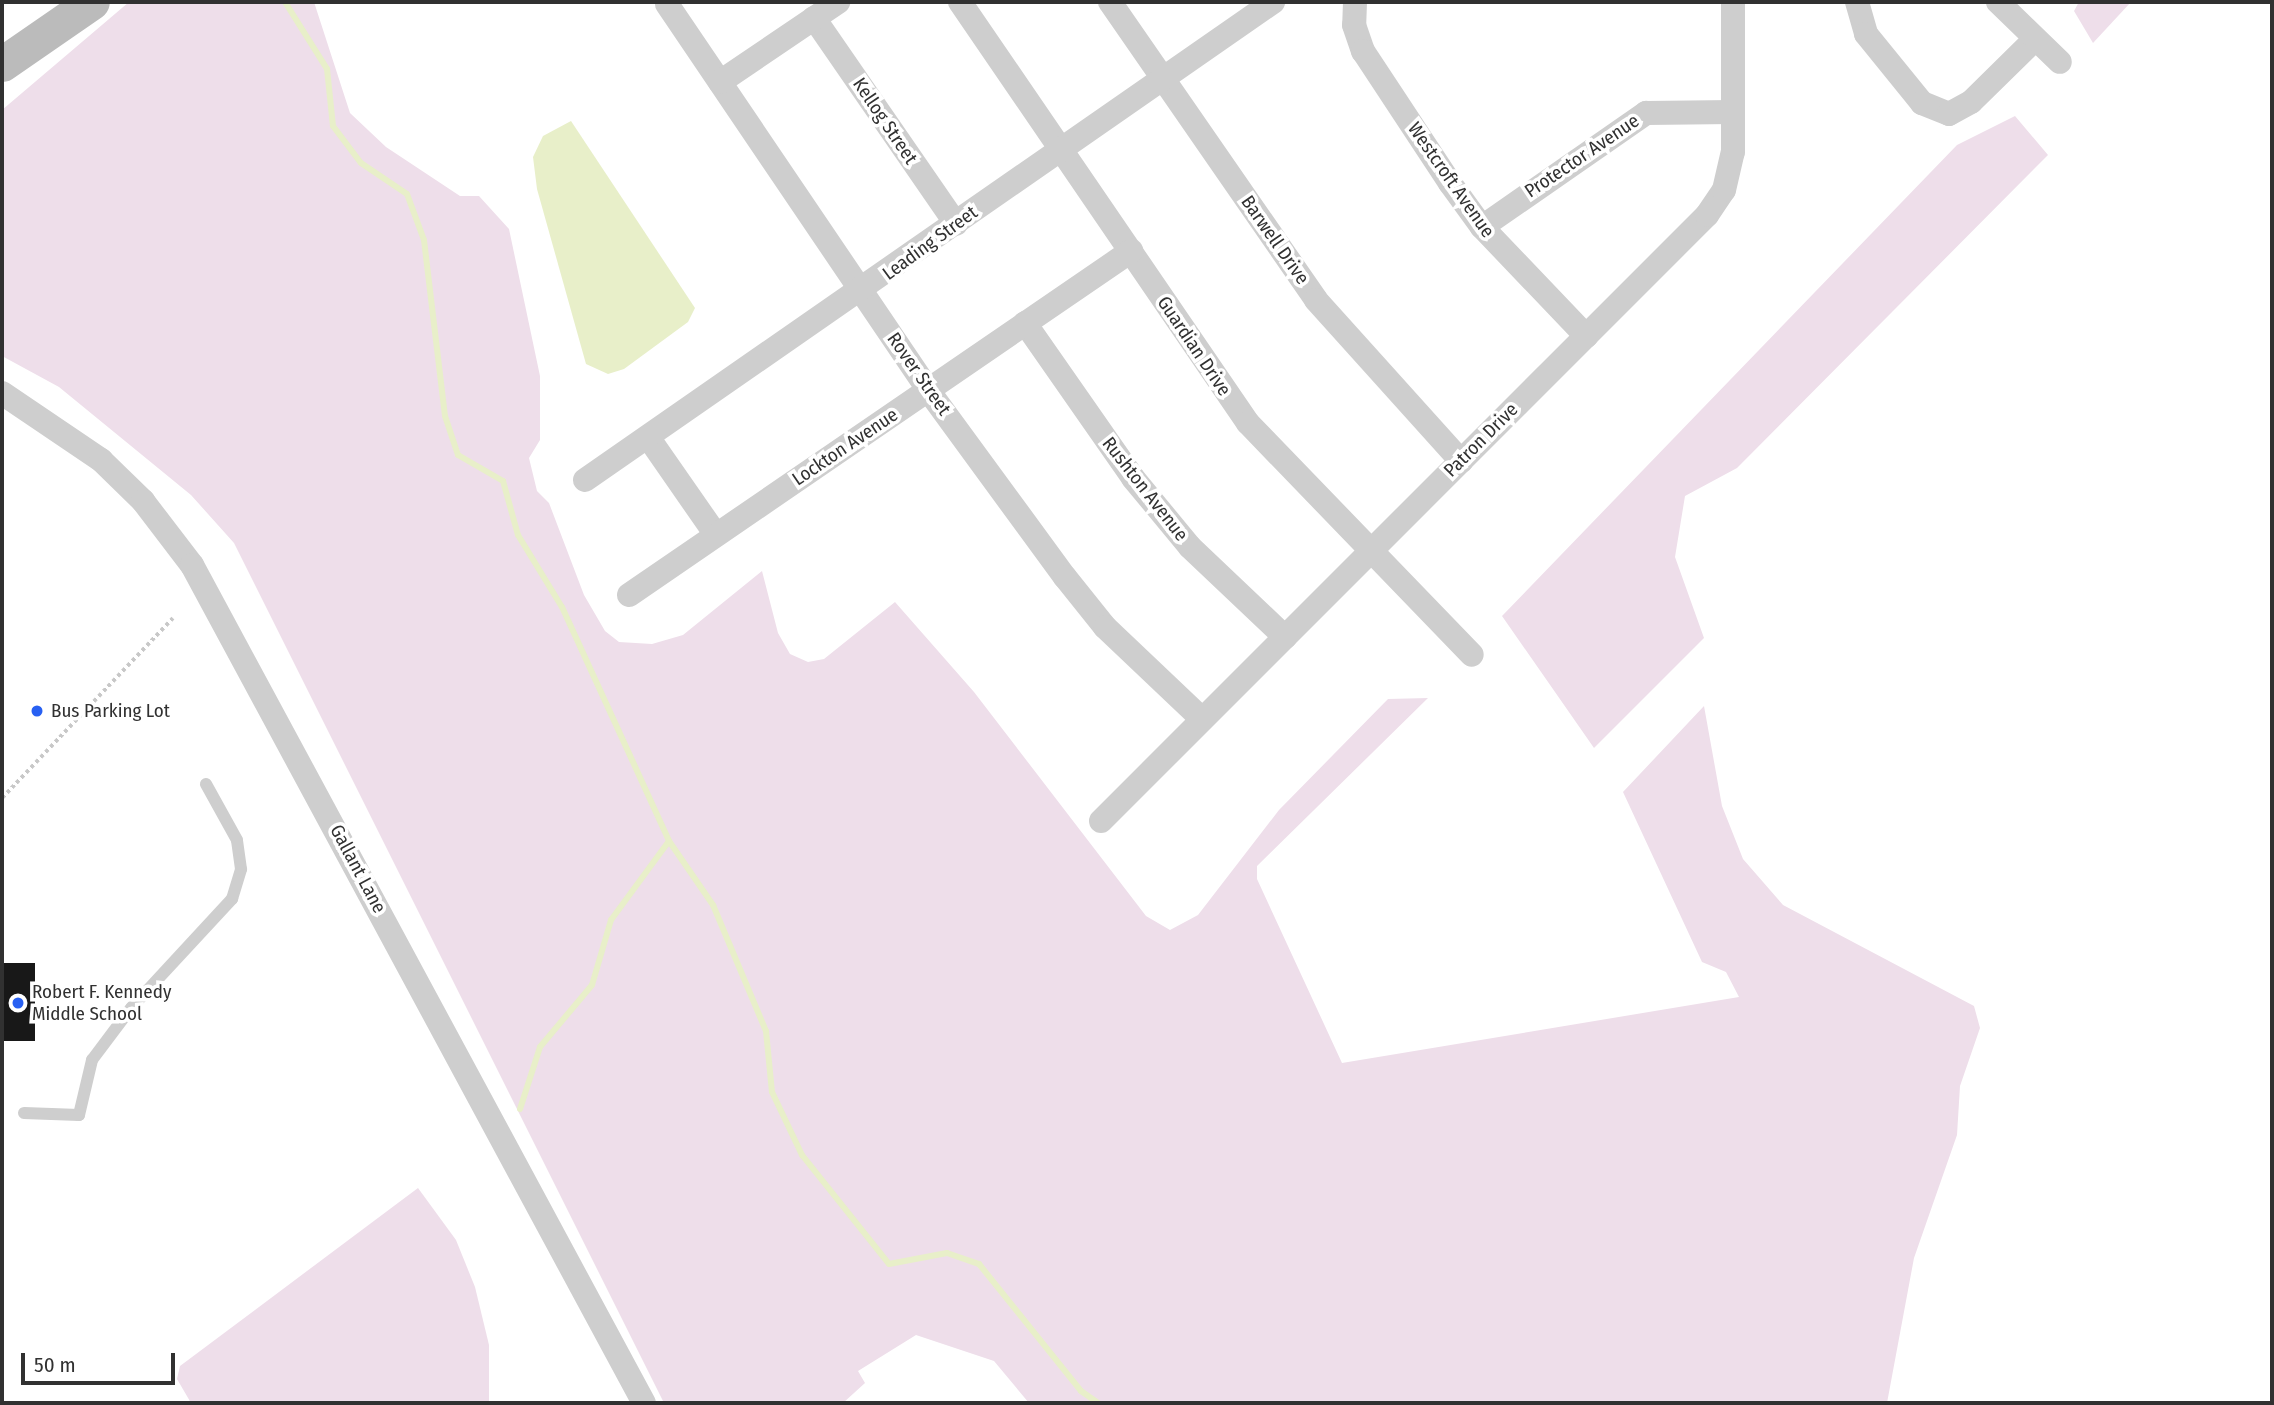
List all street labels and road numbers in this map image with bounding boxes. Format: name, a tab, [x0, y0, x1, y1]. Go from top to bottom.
street label: Kellog Street	[848, 73, 922, 169]
street label: Protector Avenue	[1520, 109, 1644, 203]
street label: Westcroft Avenue	[1403, 118, 1499, 242]
street label: Barwell Drive	[1236, 191, 1314, 289]
street label: Leading Street	[878, 201, 982, 285]
street label: Guardian Drive	[1152, 292, 1236, 400]
street label: Rover Street	[882, 328, 956, 420]
street label: Patron Drive	[1439, 398, 1523, 482]
street label: Lockton Avenue	[788, 403, 902, 491]
street label: Rushton Avenue	[1097, 432, 1193, 546]
street label: Gallant Lane	[325, 821, 391, 917]

